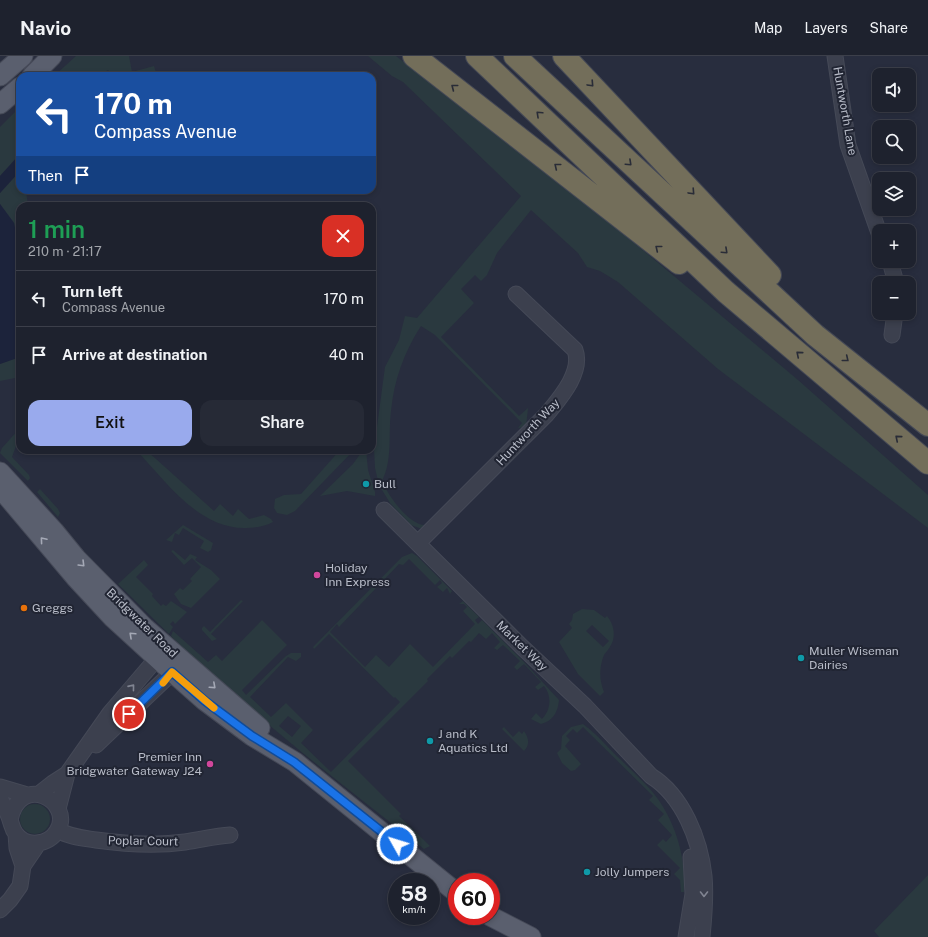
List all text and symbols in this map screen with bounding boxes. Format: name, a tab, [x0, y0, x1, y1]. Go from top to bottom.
text: Navio	[20, 17, 71, 39]
text: Map	[754, 20, 782, 36]
text: Layers	[804, 20, 848, 36]
text: Share	[870, 20, 908, 36]
street label: Huntworth Lane	[830, 66, 860, 157]
map controls	[872, 68, 916, 320]
button: sound	[872, 68, 916, 112]
one-way arrow	[586, 80, 593, 87]
one-way arrow	[451, 84, 458, 91]
text: 170 m	[94, 87, 173, 120]
icon: left	[28, 88, 80, 140]
one-way arrow	[536, 111, 544, 119]
button: search	[872, 120, 916, 164]
text: Compass Avenue	[94, 121, 237, 142]
one-way arrow	[624, 158, 632, 166]
icon: arrive	[71, 164, 93, 186]
one-way arrow	[554, 164, 561, 171]
text: Then	[28, 167, 63, 184]
button: layers	[872, 172, 916, 216]
one-way arrow	[687, 188, 694, 195]
text: 1 min	[28, 215, 85, 243]
button: close	[322, 215, 364, 257]
button: +	[872, 224, 916, 268]
text: 210 m · 21:17	[28, 244, 102, 259]
one-way arrow	[656, 245, 663, 252]
one-way arrow	[720, 247, 728, 254]
button: −	[872, 276, 916, 320]
text: Turn left	[62, 283, 123, 300]
icon: left	[28, 288, 50, 310]
text: 170 m	[323, 290, 364, 307]
text: Compass Avenue	[62, 300, 165, 315]
icon: arrive	[28, 344, 50, 366]
text: Arrive at destination	[62, 346, 207, 363]
text: 40 m	[329, 346, 364, 363]
one-way arrow	[796, 351, 804, 358]
one-way arrow	[841, 354, 848, 361]
street label: Huntworth Way	[494, 395, 563, 468]
button: Exit	[28, 400, 192, 446]
button: Share	[200, 400, 364, 446]
one-way arrow	[896, 435, 903, 442]
place label: Bull	[374, 477, 397, 491]
marker: Bull	[361, 479, 371, 489]
one-way arrow	[41, 538, 48, 545]
one-way arrow	[77, 559, 85, 567]
place label: Holiday Inn Express	[325, 561, 390, 589]
marker: Holiday Inn Express	[312, 570, 322, 580]
street label: Bridgwater Road	[104, 586, 180, 660]
place label: Greggs	[32, 601, 73, 615]
marker: Greggs	[19, 603, 29, 613]
street label: Market Way	[493, 618, 551, 674]
one-way arrow	[129, 632, 137, 640]
place label: Muller Wiseman Dairies	[809, 644, 899, 672]
marker: Muller Wiseman Dairies	[796, 653, 806, 663]
one-way arrow	[209, 682, 216, 689]
one-way arrow	[127, 684, 134, 691]
pin	[112, 697, 146, 731]
icon: arrive	[118, 703, 140, 725]
place label: J and K Aquatics Ltd	[438, 727, 508, 755]
marker: J and K Aquatics Ltd	[425, 736, 435, 746]
place label: Premier Inn Bridgwater Gateway J24	[66, 750, 202, 778]
marker: Premier Inn Bridgwater Gateway J24	[205, 759, 215, 769]
position arrow	[376, 823, 418, 865]
street label: Poplar Court	[108, 833, 179, 849]
place label: Jolly Jumpers	[595, 865, 669, 879]
marker: Jolly Jumpers	[582, 867, 592, 877]
speed limit sign: 60	[448, 873, 500, 925]
text: 58	[401, 882, 427, 906]
one-way arrow	[700, 891, 708, 897]
text: km/h	[402, 903, 426, 915]

